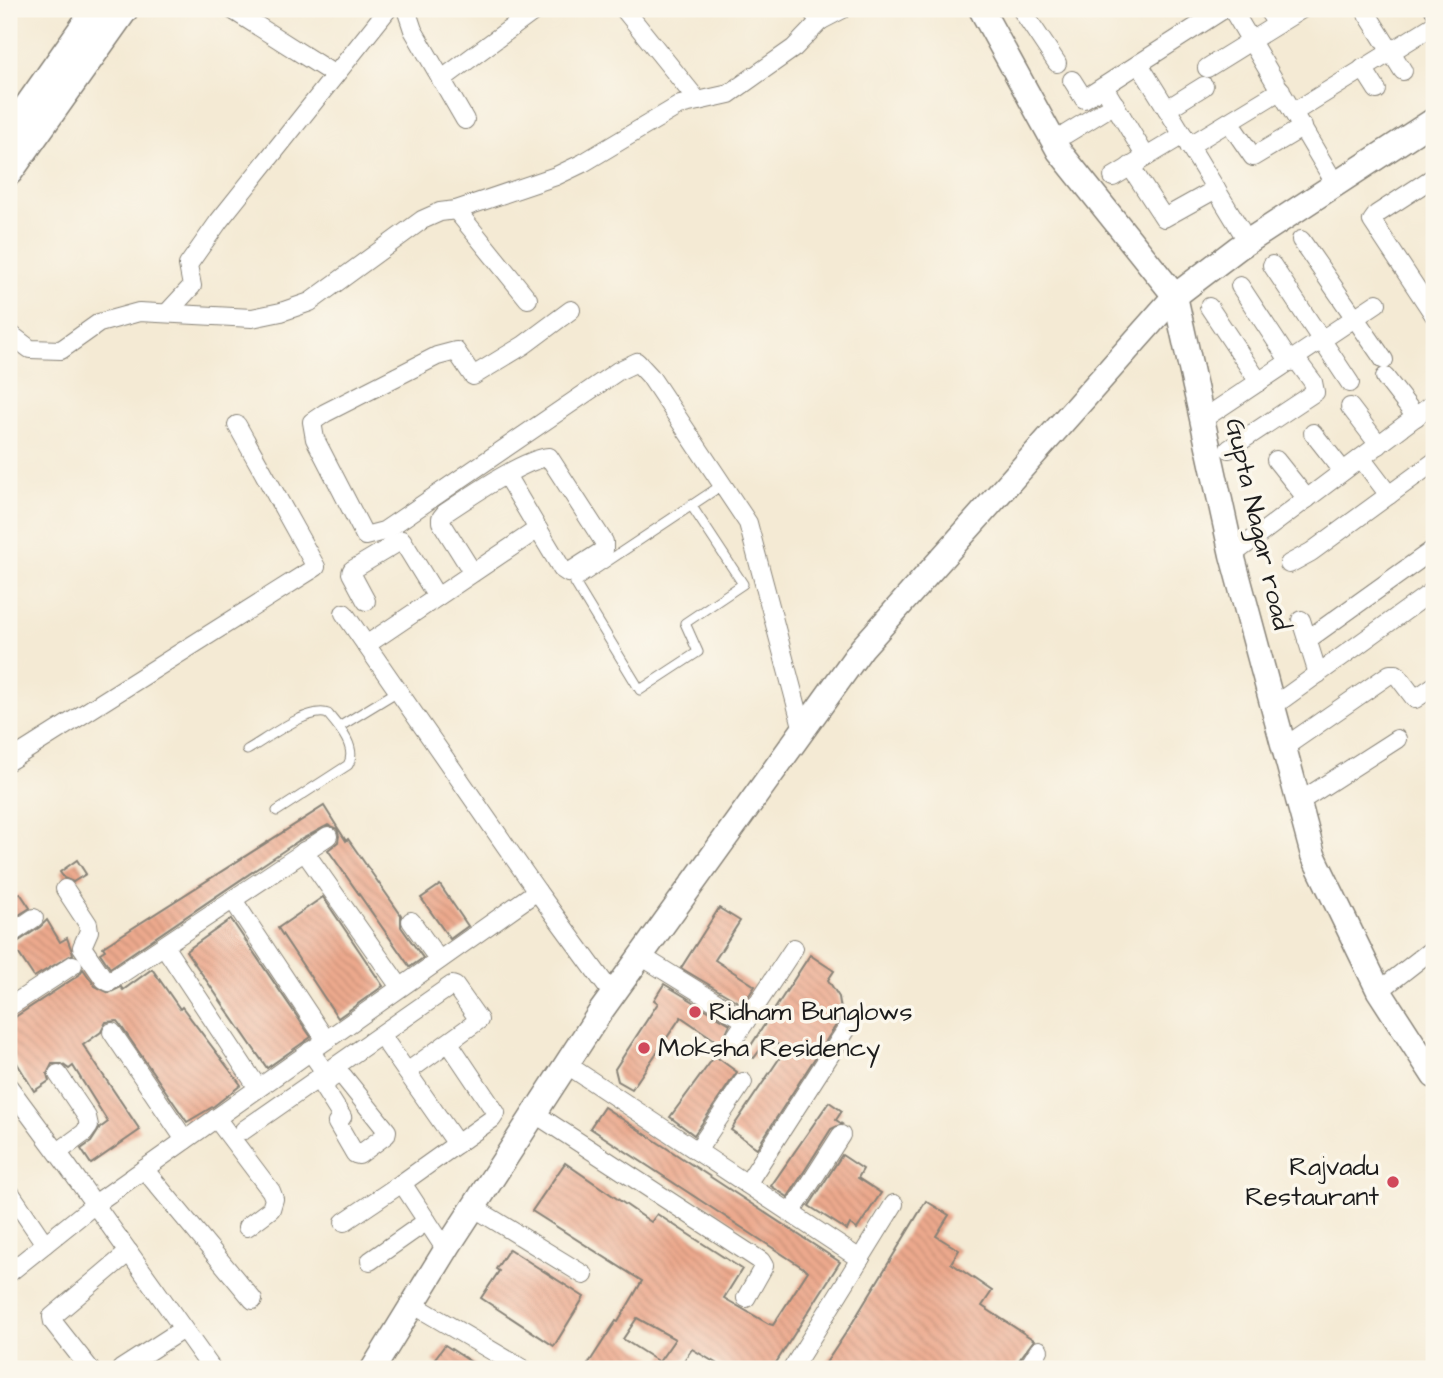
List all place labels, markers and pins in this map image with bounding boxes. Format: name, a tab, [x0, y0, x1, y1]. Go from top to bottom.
place label: Ridham Bunglows	[709, 994, 912, 1032]
marker: Ridham Bunglows	[687, 1004, 703, 1020]
place label: Moksha Residency	[658, 1030, 880, 1068]
marker: Moksha Residency	[636, 1040, 652, 1056]
place label: Rajvadu Restaurant	[1245, 1149, 1379, 1215]
marker: Rajvadu Restaurant	[1385, 1174, 1401, 1190]

